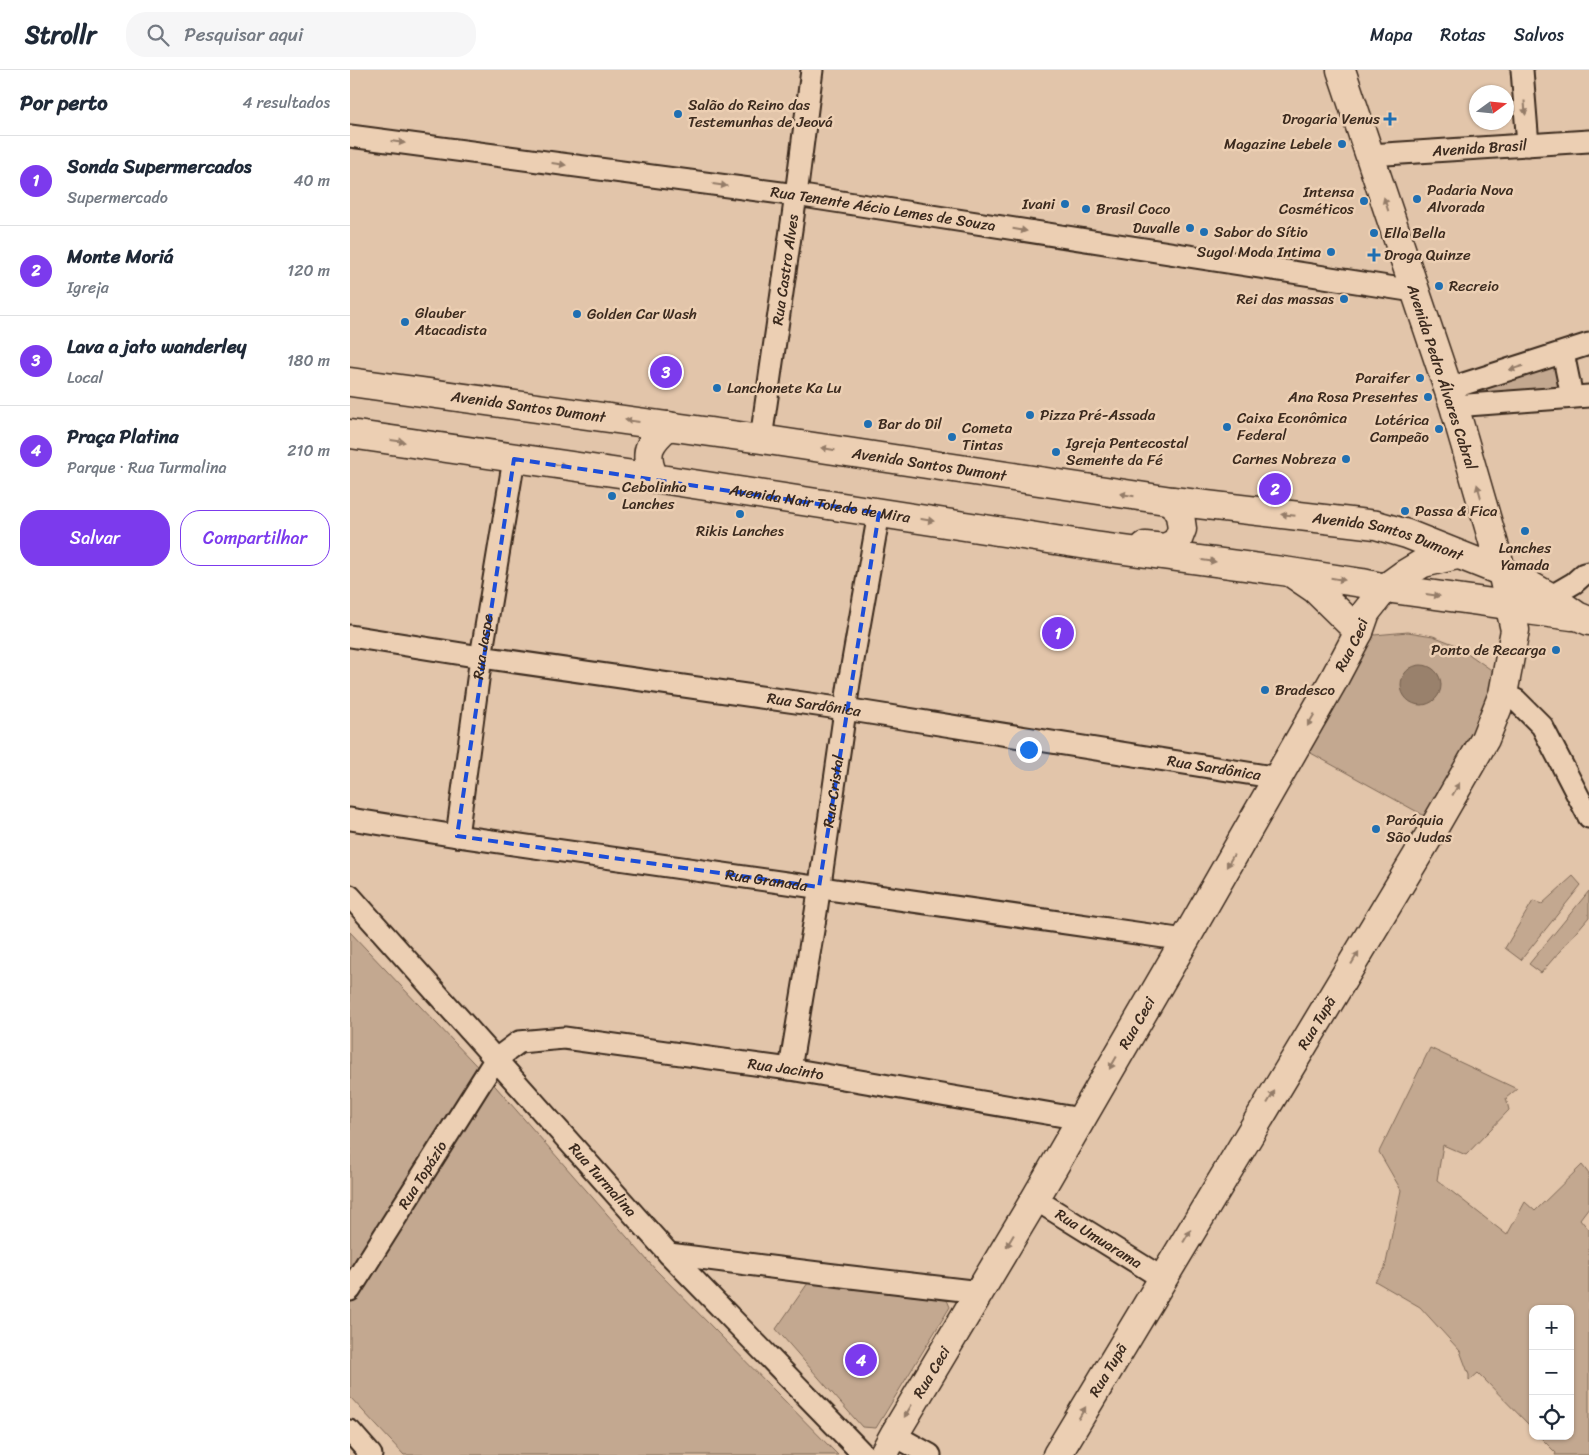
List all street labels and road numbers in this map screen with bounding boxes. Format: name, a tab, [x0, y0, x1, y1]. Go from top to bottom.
street label: Avenida Brasil	[1431, 132, 1529, 164]
street label: Rua Tenente Aécio Lemes de Souza	[769, 179, 998, 239]
street label: Rua Castro Alves	[764, 212, 806, 327]
street label: Avenida Pedro Álvares Cabral	[1399, 280, 1485, 474]
street label: Avenida Santos Dumont	[448, 383, 608, 430]
street label: Avenida Santos Dumont	[849, 440, 1009, 489]
street label: Avenida Nair Toledo de Mira	[727, 477, 913, 531]
street label: Avenida Santos Dumont	[1310, 505, 1468, 568]
street label: Rua Jaspe	[465, 612, 501, 681]
street label: Rua Ceci	[1327, 614, 1376, 676]
street label: Rua Sardônica	[765, 685, 863, 724]
street label: Rua Sardônica	[1165, 748, 1263, 788]
street label: Rua Cristal	[815, 753, 852, 829]
street label: Rua Granada	[724, 861, 810, 899]
street label: Rua Ceci	[1111, 991, 1163, 1054]
street label: Rua Tupã	[1290, 991, 1343, 1055]
street label: Rua Jacinto	[746, 1050, 826, 1088]
street label: Rua Topázio	[391, 1135, 454, 1214]
street label: Rua Turmalina	[562, 1137, 644, 1223]
street label: Rua Umuarama	[1050, 1202, 1148, 1276]
street label: Rua Tupã	[1082, 1338, 1135, 1402]
street label: Rua Ceci	[906, 1340, 958, 1403]

